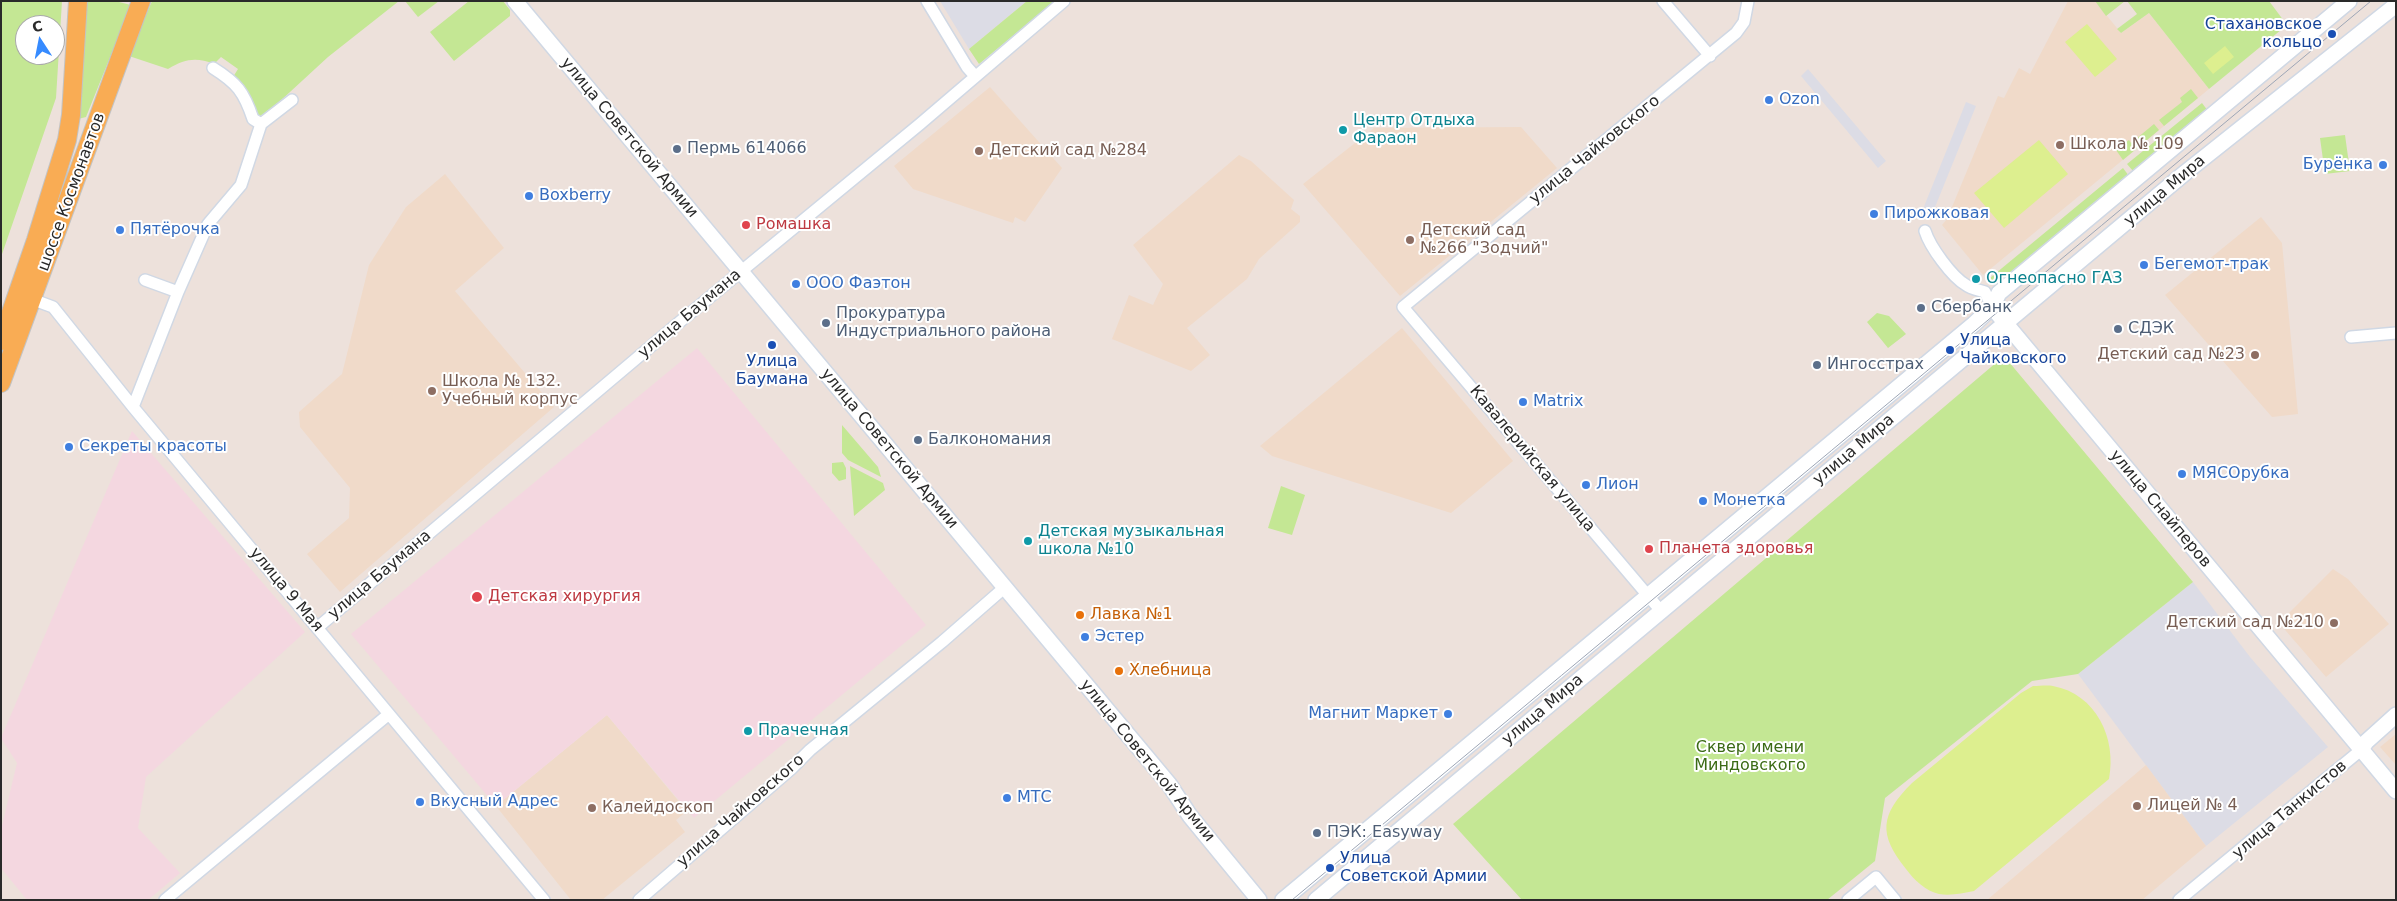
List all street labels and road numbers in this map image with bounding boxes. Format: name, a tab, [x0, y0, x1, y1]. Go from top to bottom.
street label: улица Советской Армии	[556, 54, 702, 222]
street label: улица Чайковского	[1526, 91, 1664, 209]
street label: шоссе Космонавтов	[34, 110, 110, 274]
street label: улица Мира	[2121, 151, 2209, 231]
street label: улица Баумана	[635, 265, 745, 363]
street label: улица Советской Армии	[816, 365, 962, 533]
street label: Кавалерийская улица	[1465, 382, 1599, 536]
street label: улица Мира	[1810, 410, 1898, 490]
street label: улица Снайперов	[2105, 446, 2215, 572]
street label: улица Баумана	[325, 526, 435, 624]
street label: улица 9 Мая	[245, 544, 327, 636]
street label: улица Мира	[1499, 670, 1587, 750]
street label: улица Советской Армии	[1076, 676, 1218, 846]
street label: улица Чайковского	[673, 750, 809, 872]
street label: улица Танкистов	[2229, 757, 2351, 863]

